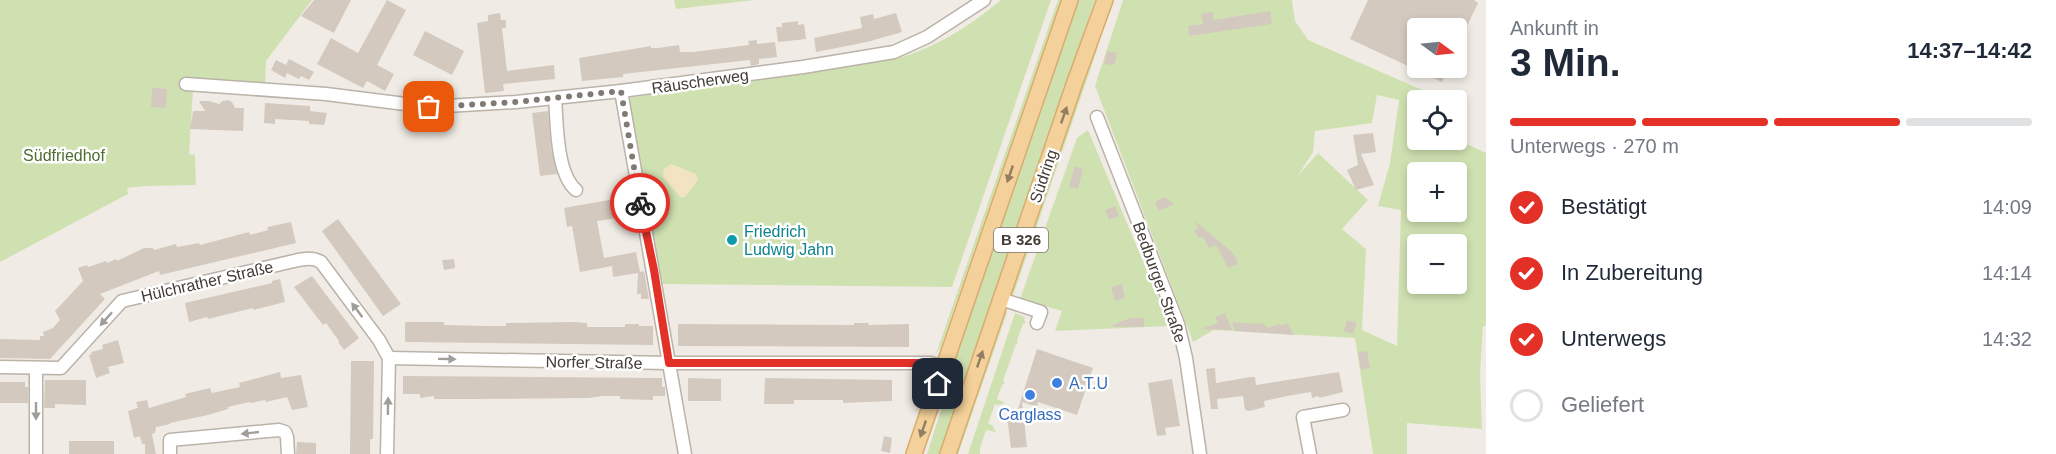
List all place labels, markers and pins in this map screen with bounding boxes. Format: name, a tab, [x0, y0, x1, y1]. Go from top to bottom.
pin	[403, 81, 454, 132]
place label: Friedrich Ludwig Jahn	[744, 223, 834, 258]
marker: Friedrich Ludwig Jahn	[725, 233, 739, 247]
pin	[912, 358, 963, 409]
place label: A.T.U	[1069, 375, 1108, 392]
marker: A.T.U	[1050, 376, 1064, 390]
marker: Carglass	[1023, 388, 1037, 402]
place label: Carglass	[998, 406, 1062, 423]

